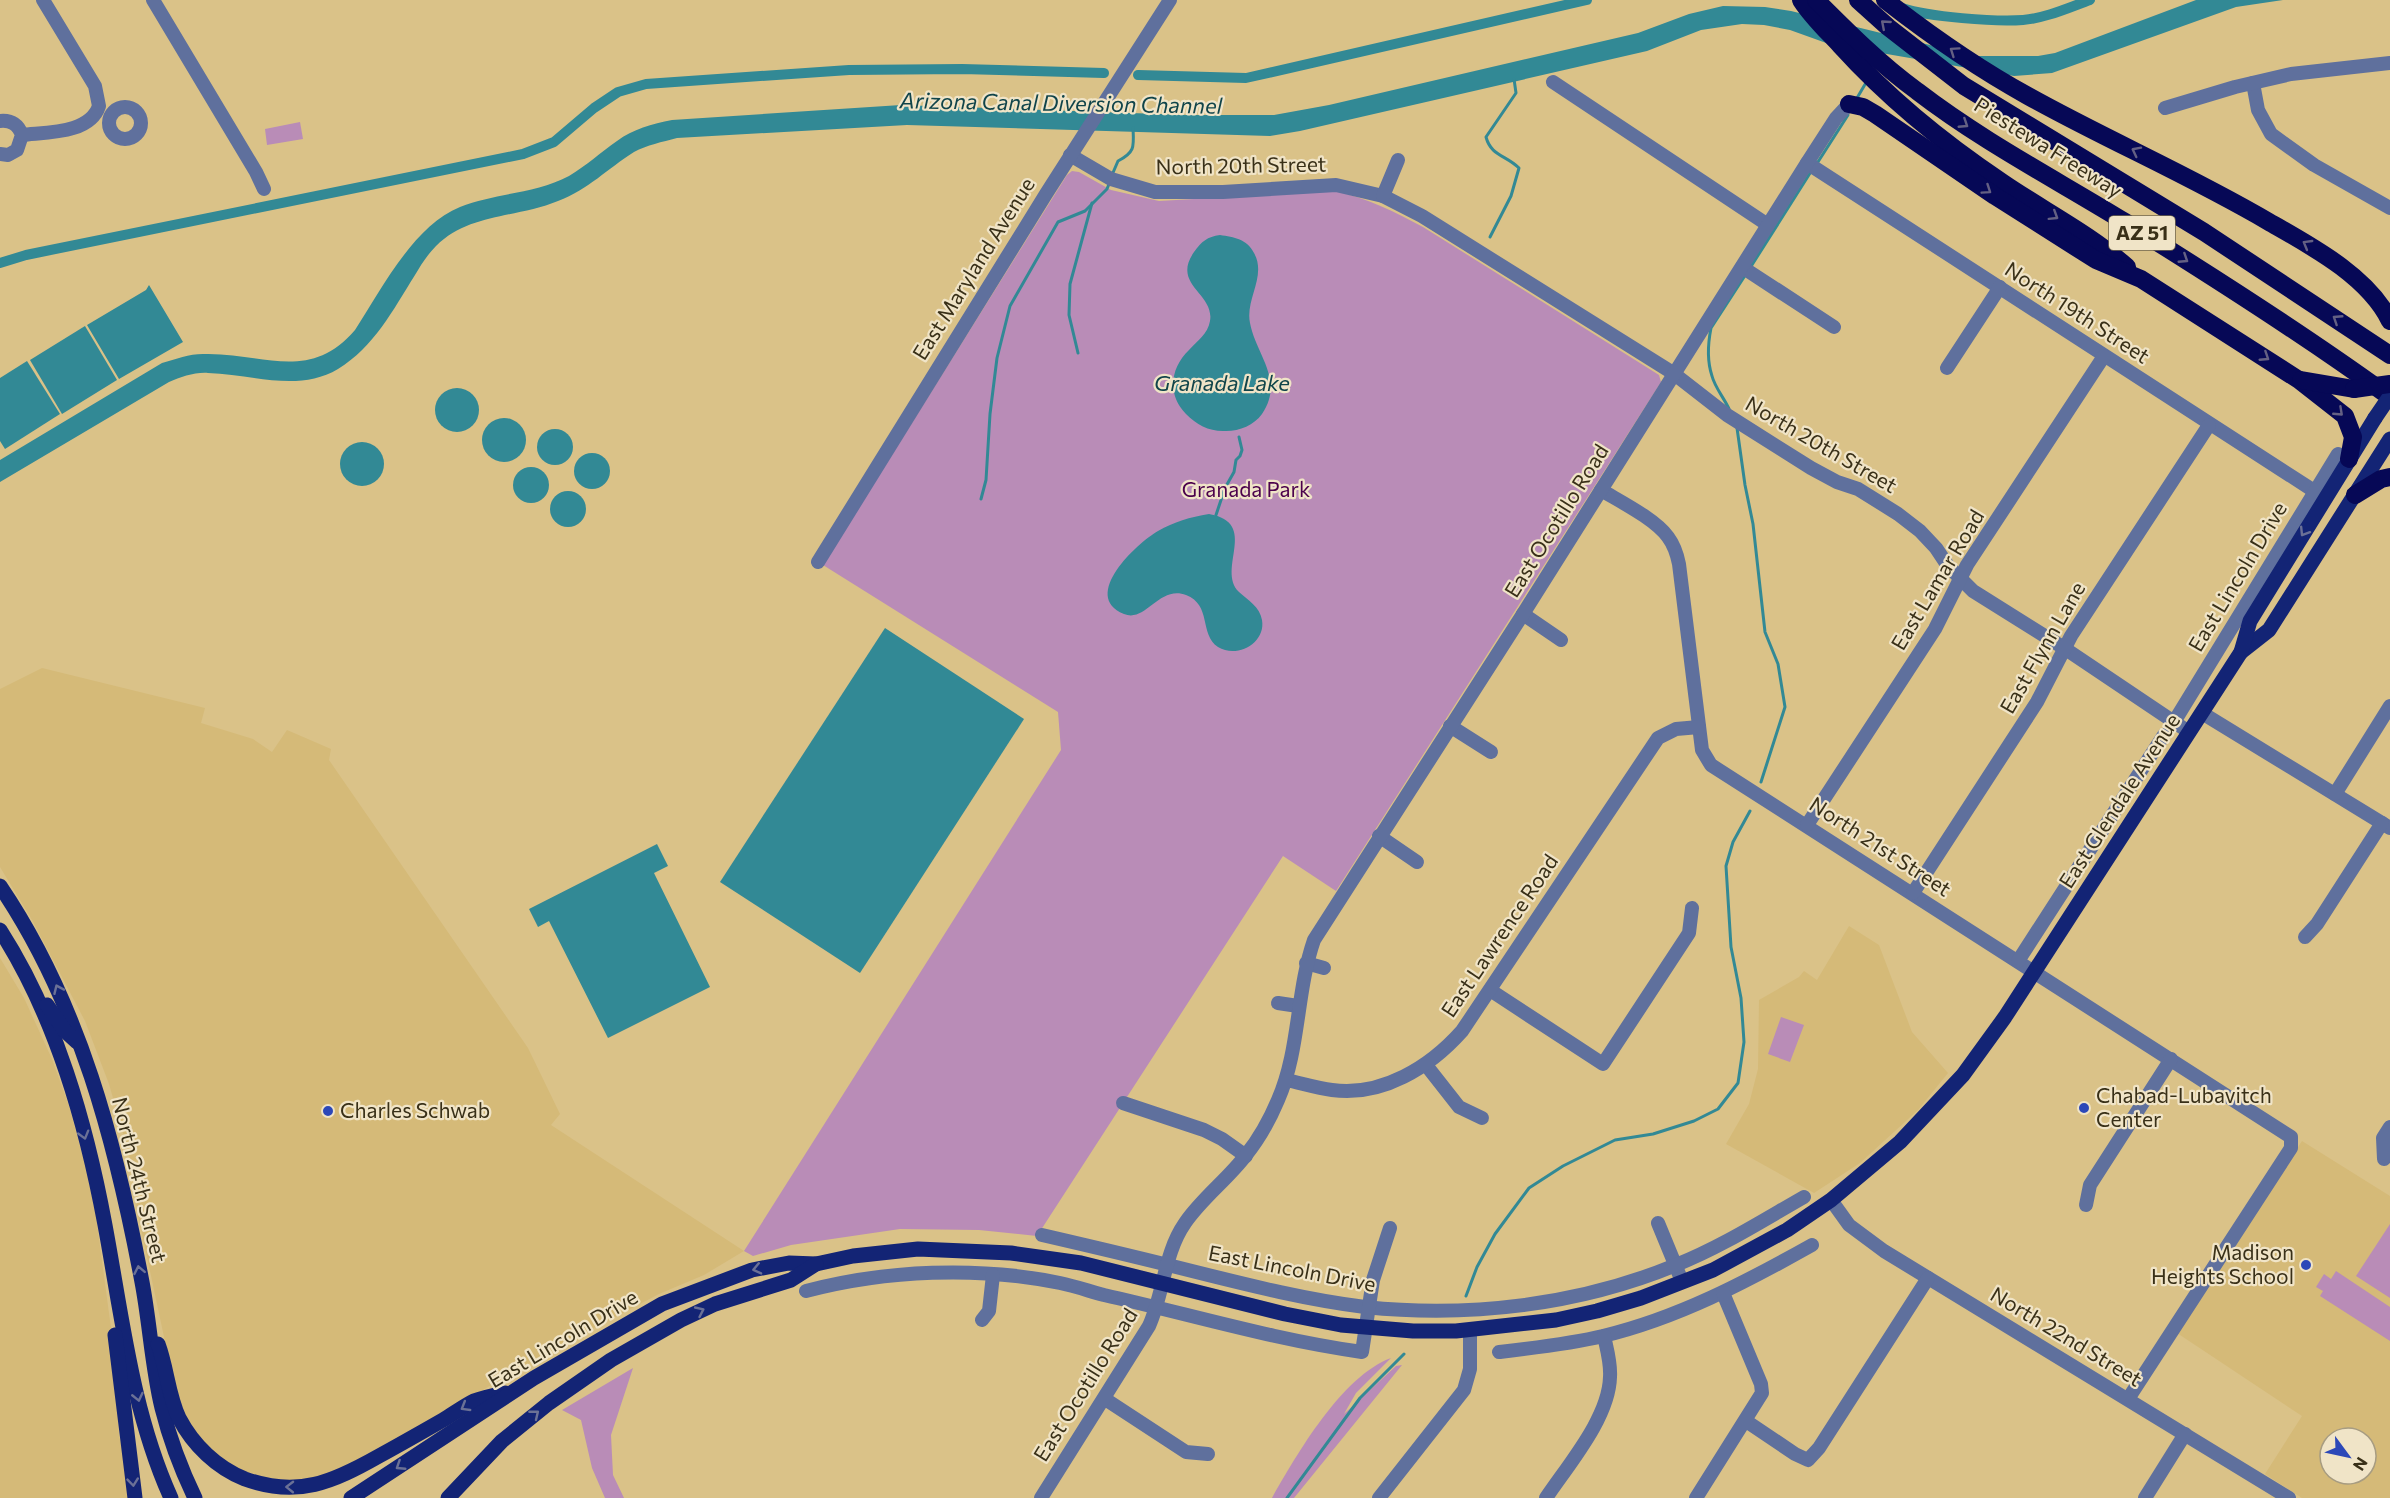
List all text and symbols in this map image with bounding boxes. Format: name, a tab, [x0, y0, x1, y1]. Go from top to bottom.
one-way arrow	[1881, 20, 1892, 31]
one-way arrow	[1950, 47, 1961, 58]
water label: Arizona Canal Diversion Channel	[898, 86, 1223, 119]
street label: Piestewa Freeway	[1970, 91, 2128, 202]
one-way arrow	[1957, 117, 1968, 128]
one-way arrow	[2132, 147, 2142, 158]
street label: North 20th Street	[1155, 151, 1327, 178]
street label: East Maryland Avenue	[906, 172, 1039, 364]
one-way arrow	[1980, 183, 1991, 194]
one-way arrow	[2048, 208, 2058, 220]
road number: AZ 51	[2109, 216, 2175, 250]
one-way arrow	[2303, 240, 2313, 251]
one-way arrow	[2177, 252, 2188, 263]
street label: North 19th Street	[2001, 256, 2155, 368]
one-way arrow	[2333, 314, 2343, 326]
one-way arrow	[2259, 350, 2269, 362]
water label: Granada Lake	[1154, 369, 1290, 396]
street label: North 20th Street	[1742, 390, 1902, 497]
one-way arrow	[2333, 405, 2343, 416]
street label: East Ocotillo Road	[1499, 439, 1613, 601]
park label: Granada Park	[1182, 476, 1310, 501]
street label: East Lincoln Drive	[2182, 497, 2291, 656]
street label: East Lamar Road	[1885, 504, 1988, 654]
one-way arrow	[2299, 526, 2311, 536]
street label: East Flynn Lane	[1994, 577, 2090, 718]
street label: East Glendale Avenue	[2053, 708, 2184, 892]
street label: North 21st Street	[1805, 791, 1956, 901]
street label: East Lawrence Road	[1435, 849, 1562, 1021]
one-way arrow	[53, 985, 65, 996]
place label: Chabad-Lubavitch Center	[2096, 1082, 2272, 1131]
street label: North 24th Street	[108, 1094, 173, 1265]
place label: Charles Schwab	[340, 1097, 490, 1122]
marker: Chabad-Lubavitch Center	[2077, 1101, 2091, 1115]
marker: Charles Schwab	[321, 1104, 335, 1118]
one-way arrow	[77, 1129, 89, 1140]
street label: East Lincoln Drive	[1206, 1239, 1378, 1296]
place label: Madison Heights School	[2151, 1239, 2294, 1288]
marker: Madison Heights School	[2299, 1258, 2313, 1272]
one-way arrow	[752, 1262, 762, 1275]
one-way arrow	[133, 1265, 146, 1275]
street label: North 22nd Street	[1987, 1281, 2147, 1391]
street label: East Lincoln Drive	[483, 1283, 642, 1392]
street label: East Ocotillo Road	[1028, 1303, 1142, 1465]
one-way arrow	[694, 1307, 705, 1319]
one-way arrow	[131, 1391, 144, 1401]
one-way arrow	[461, 1400, 471, 1411]
one-way arrow	[528, 1410, 539, 1421]
north arrow	[2318, 1426, 2378, 1486]
text: N	[2350, 1454, 2372, 1475]
one-way arrow	[396, 1459, 407, 1470]
one-way arrow	[127, 1477, 139, 1486]
one-way arrow	[285, 1481, 294, 1493]

